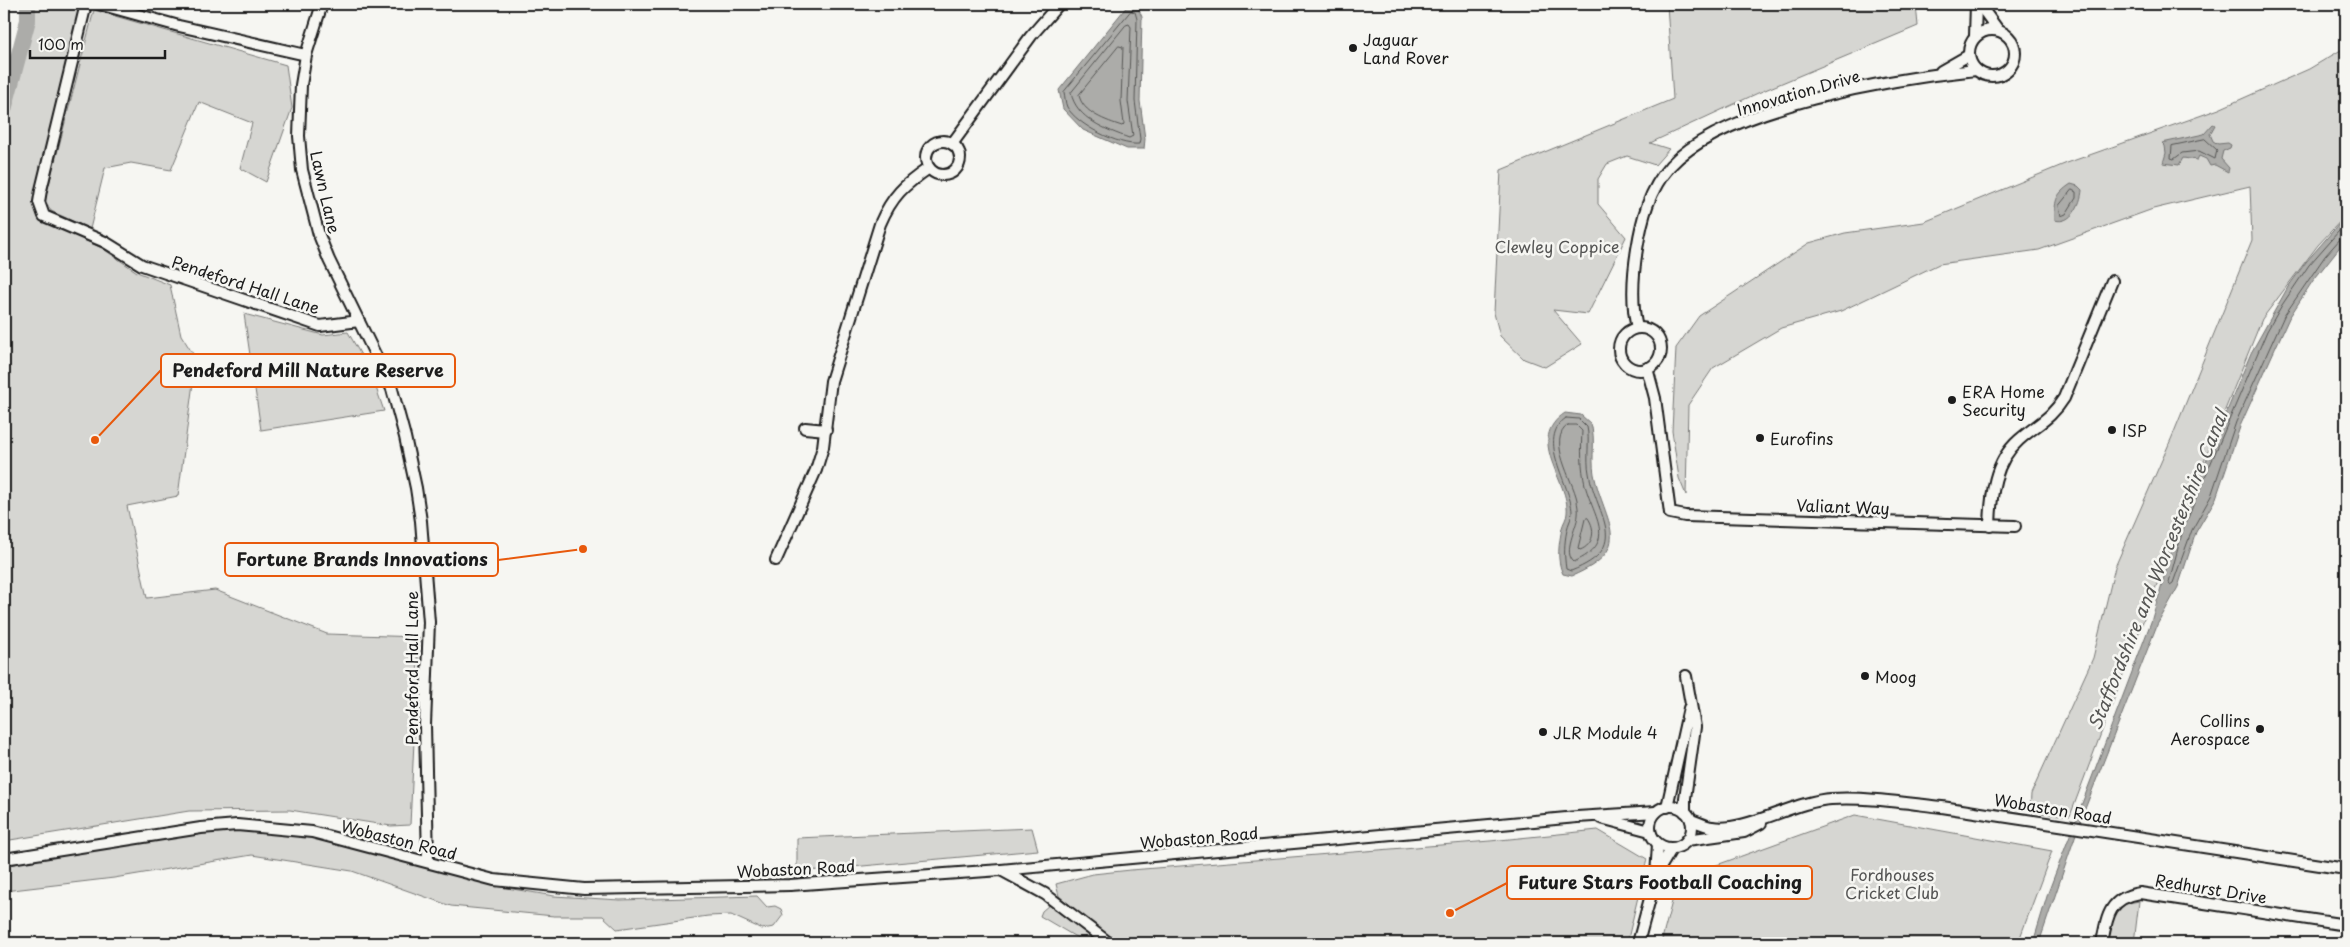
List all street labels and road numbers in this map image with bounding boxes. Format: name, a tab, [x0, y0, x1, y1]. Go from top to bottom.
street label: Innovation Drive	[1733, 63, 1863, 121]
street label: Lawn Lane	[305, 148, 347, 236]
street label: Pendeford Hall Lane	[169, 249, 323, 319]
street label: Valiant Way	[1796, 492, 1890, 520]
street label: Pendeford Hall Lane	[399, 591, 423, 745]
street label: Wobaston Road	[1992, 787, 2114, 829]
street label: Wobaston Road	[338, 813, 460, 865]
street label: Wobaston Road	[1139, 820, 1259, 854]
street label: Wobaston Road	[736, 853, 856, 883]
street label: Redhurst Drive	[2154, 867, 2268, 909]

